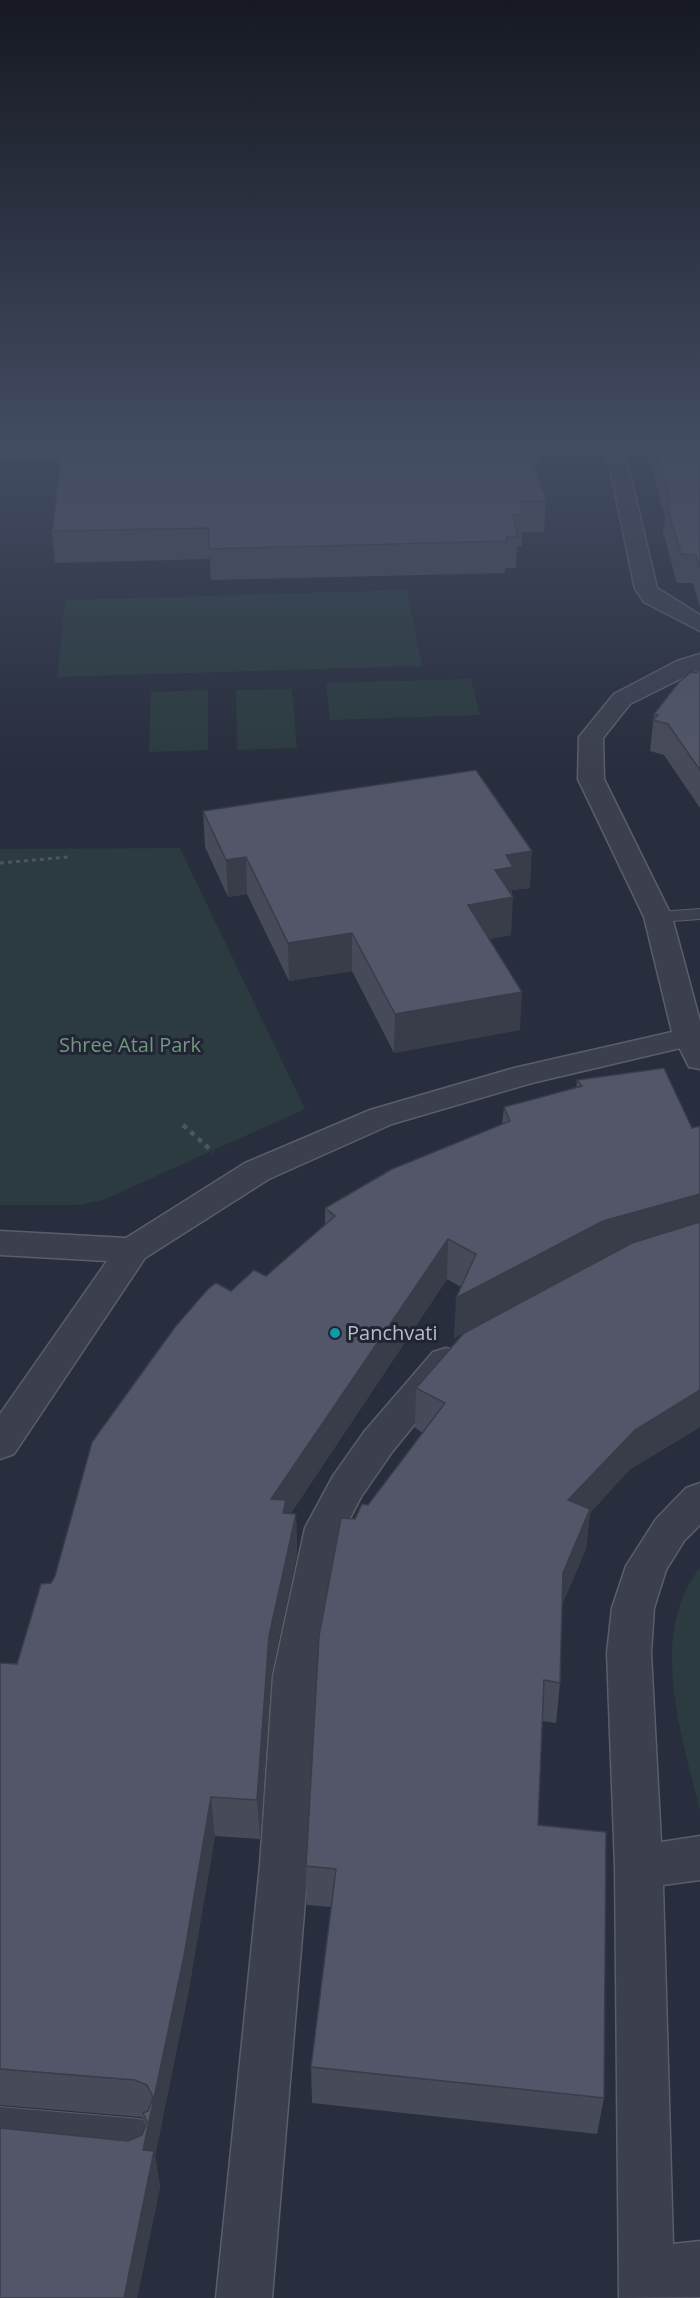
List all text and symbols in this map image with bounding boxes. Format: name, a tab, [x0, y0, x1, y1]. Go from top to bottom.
park label: Shree Atal Park	[59, 1031, 201, 1058]
place label: Panchvati	[347, 1319, 438, 1346]
marker: Panchvati	[328, 1326, 342, 1340]

